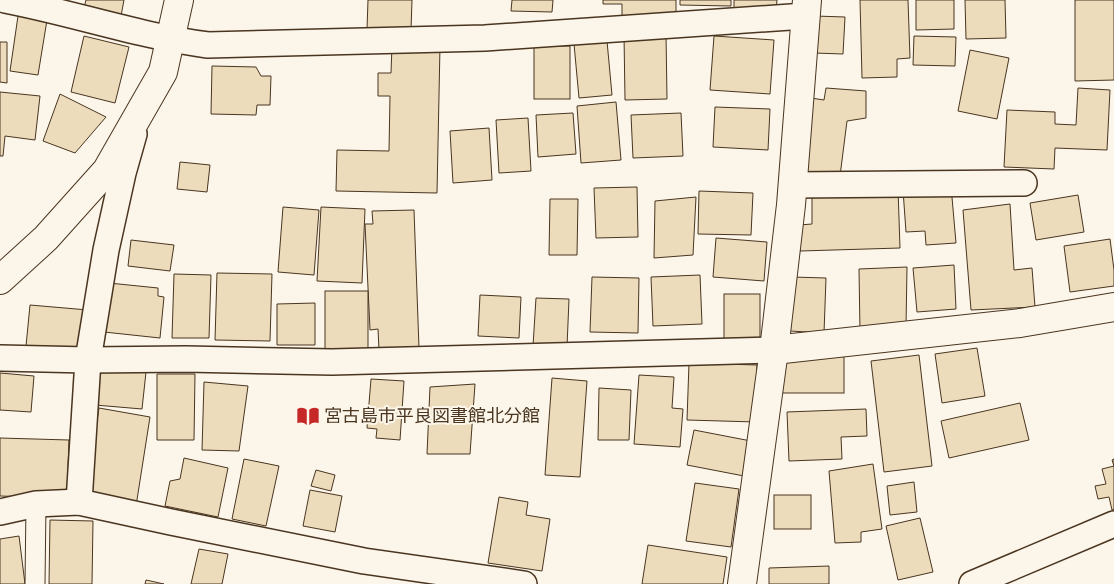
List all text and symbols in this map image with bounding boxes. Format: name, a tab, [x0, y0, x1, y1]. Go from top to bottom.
library icon: 宮古島市平良図書館北分館	[295, 403, 321, 429]
place label: 宮古島市平良図書館北分館	[324, 405, 540, 427]

